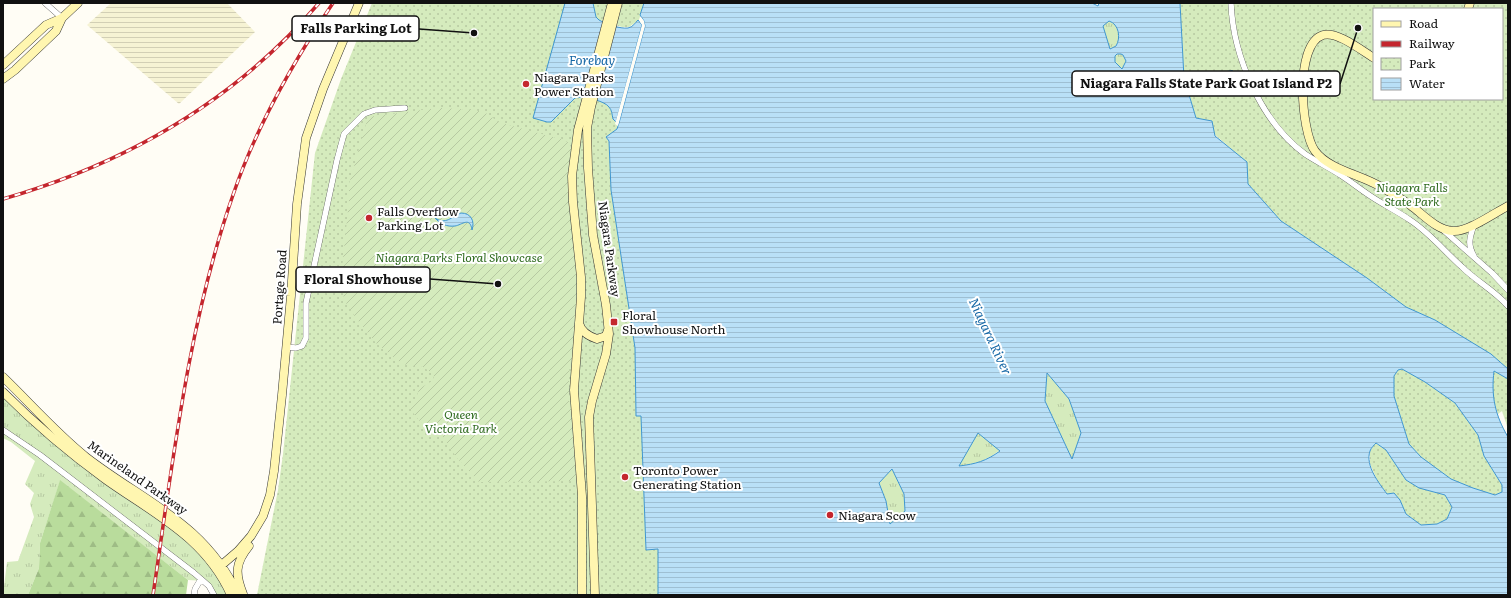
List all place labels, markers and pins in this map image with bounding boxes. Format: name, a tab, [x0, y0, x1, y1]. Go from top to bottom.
callout: Falls Parking Lot	[292, 16, 419, 41]
place label: Niagara Parks Power Station	[534, 68, 614, 100]
callout: Niagara Falls State Park Goat Island P2	[1072, 71, 1340, 96]
marker: Niagara Parks Power Station	[521, 79, 531, 89]
place label: Falls Overflow Parking Lot	[377, 202, 460, 234]
marker: Falls Overflow Parking Lot	[364, 213, 374, 223]
callout: Floral Showhouse	[296, 267, 430, 292]
place label: Floral Showhouse North	[622, 306, 725, 338]
marker: Floral Showhouse North	[609, 317, 619, 327]
place label: Toronto Power Generating Station	[633, 461, 741, 493]
marker: Toronto Power Generating Station	[620, 472, 630, 482]
place label: Niagara Scow	[838, 506, 917, 524]
marker: Niagara Scow	[825, 510, 835, 520]

